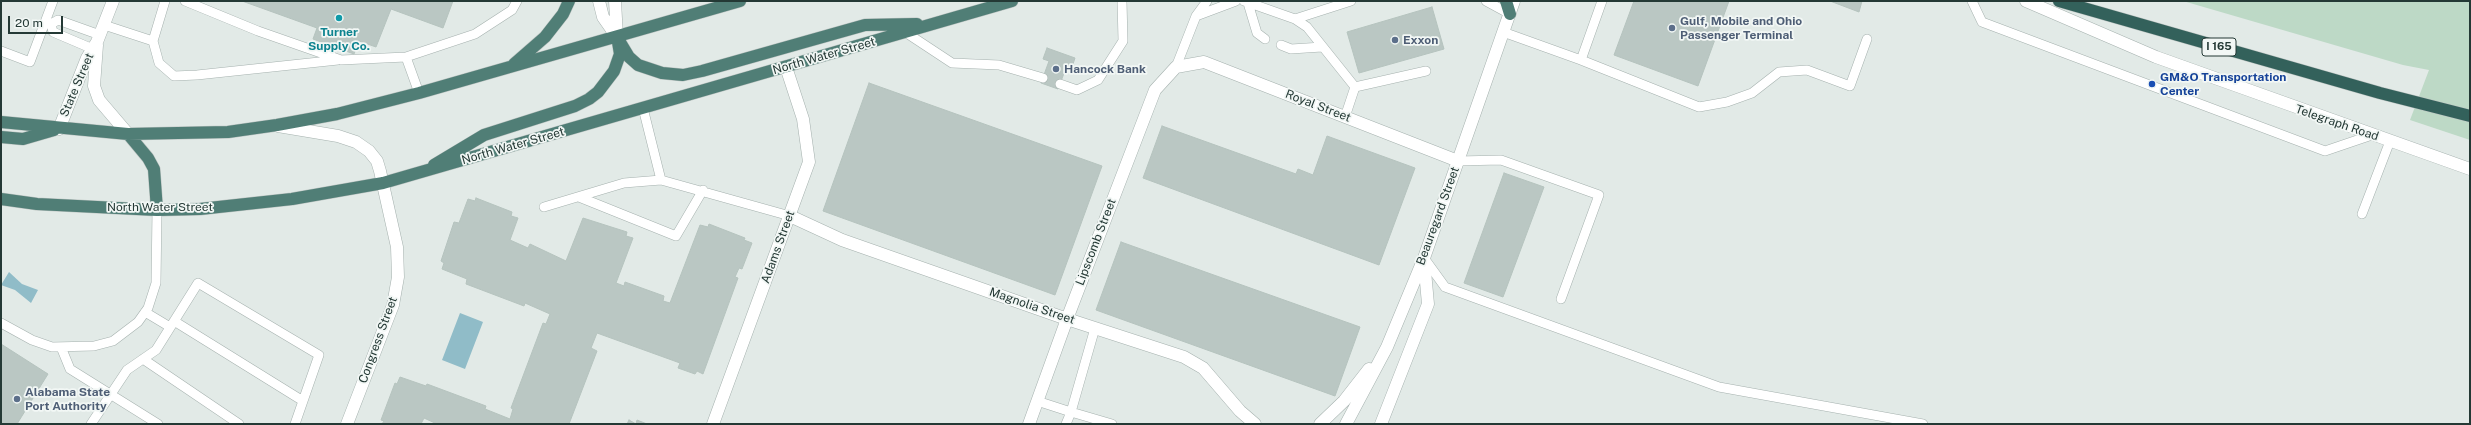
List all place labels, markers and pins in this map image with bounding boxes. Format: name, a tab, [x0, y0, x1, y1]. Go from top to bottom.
marker: Turner Supply Co.	[334, 13, 344, 23]
place label: Gulf, Mobile and Ohio Passenger Terminal	[1680, 14, 1802, 42]
marker: Gulf, Mobile and Ohio Passenger Terminal	[1667, 23, 1677, 33]
place label: Turner Supply Co.	[308, 25, 370, 53]
place label: Exxon	[1403, 33, 1438, 47]
marker: Exxon	[1390, 35, 1400, 45]
place label: Hancock Bank	[1064, 62, 1146, 76]
marker: Hancock Bank	[1051, 64, 1061, 74]
place label: GM&O Transportation Center	[2160, 70, 2286, 98]
marker: GM&O Transportation Center	[2147, 79, 2157, 89]
place label: Alabama State Port Authority	[25, 385, 110, 413]
marker: Alabama State Port Authority	[12, 394, 22, 404]

